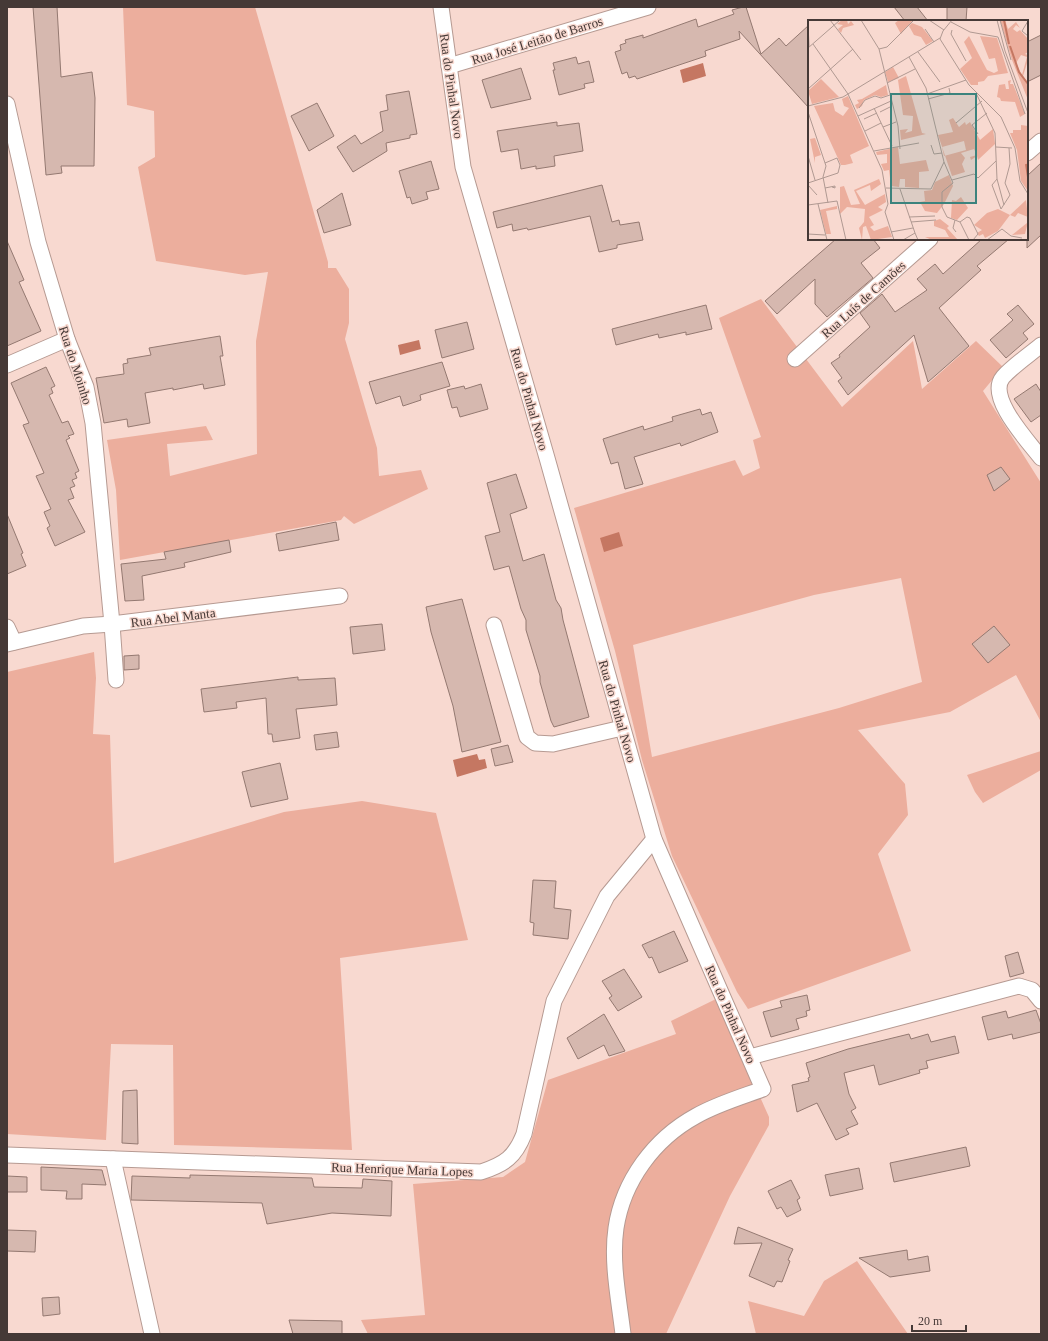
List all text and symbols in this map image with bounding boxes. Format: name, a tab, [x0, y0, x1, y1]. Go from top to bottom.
street label: Rua José Leitão de Barros	[470, 13, 605, 68]
inset map	[808, 20, 1028, 240]
street label: Rua do Pinhal Novo	[437, 33, 466, 140]
street label: Rua Luís de Camões	[818, 258, 908, 341]
street label: Rua do Moinho	[56, 324, 95, 406]
street label: Rua do Pinhal Novo	[508, 346, 551, 452]
street label: Rua Abel Manta	[130, 605, 216, 630]
street label: Rua do Pinhal Novo	[596, 658, 639, 764]
street label: Rua do Pinhal Novo	[702, 963, 759, 1066]
street label: Rua Henrique Maria Lopes	[331, 1160, 473, 1179]
scale bar	[912, 1307, 966, 1333]
text: 20 m	[918, 1314, 943, 1328]

